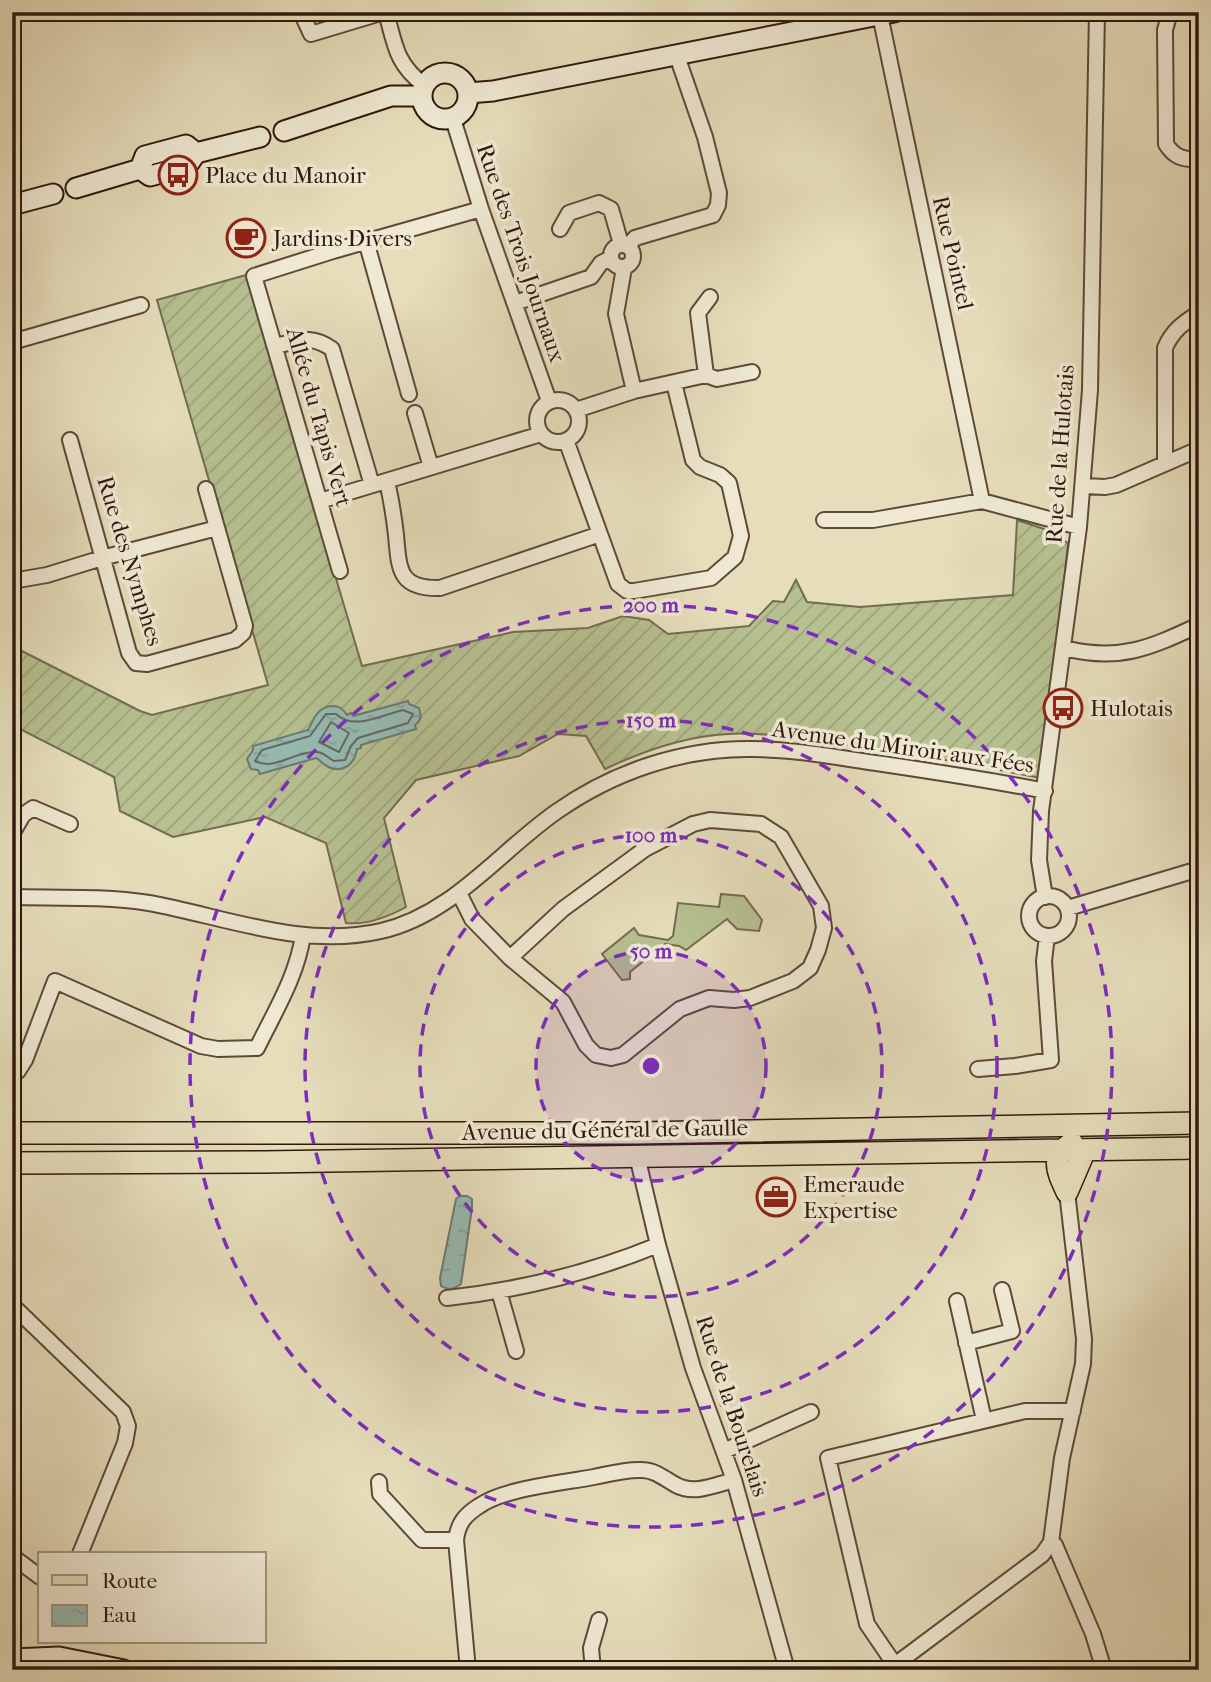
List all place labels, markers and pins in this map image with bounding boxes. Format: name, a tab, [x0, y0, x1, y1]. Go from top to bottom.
bus stop icon: Place du Manoir	[157, 154, 199, 196]
place label: Place du Manoir	[205, 162, 366, 189]
cafe icon: Jardins Divers	[225, 217, 267, 259]
place label: Jardins Divers	[271, 225, 412, 252]
bus stop icon: Hulotais	[1042, 687, 1084, 729]
place label: Hulotais	[1090, 695, 1173, 722]
centre of rings	[639, 1054, 663, 1078]
place label: Emeraude Expertise	[803, 1171, 905, 1224]
office icon: Emeraude Expertise	[755, 1176, 797, 1218]

